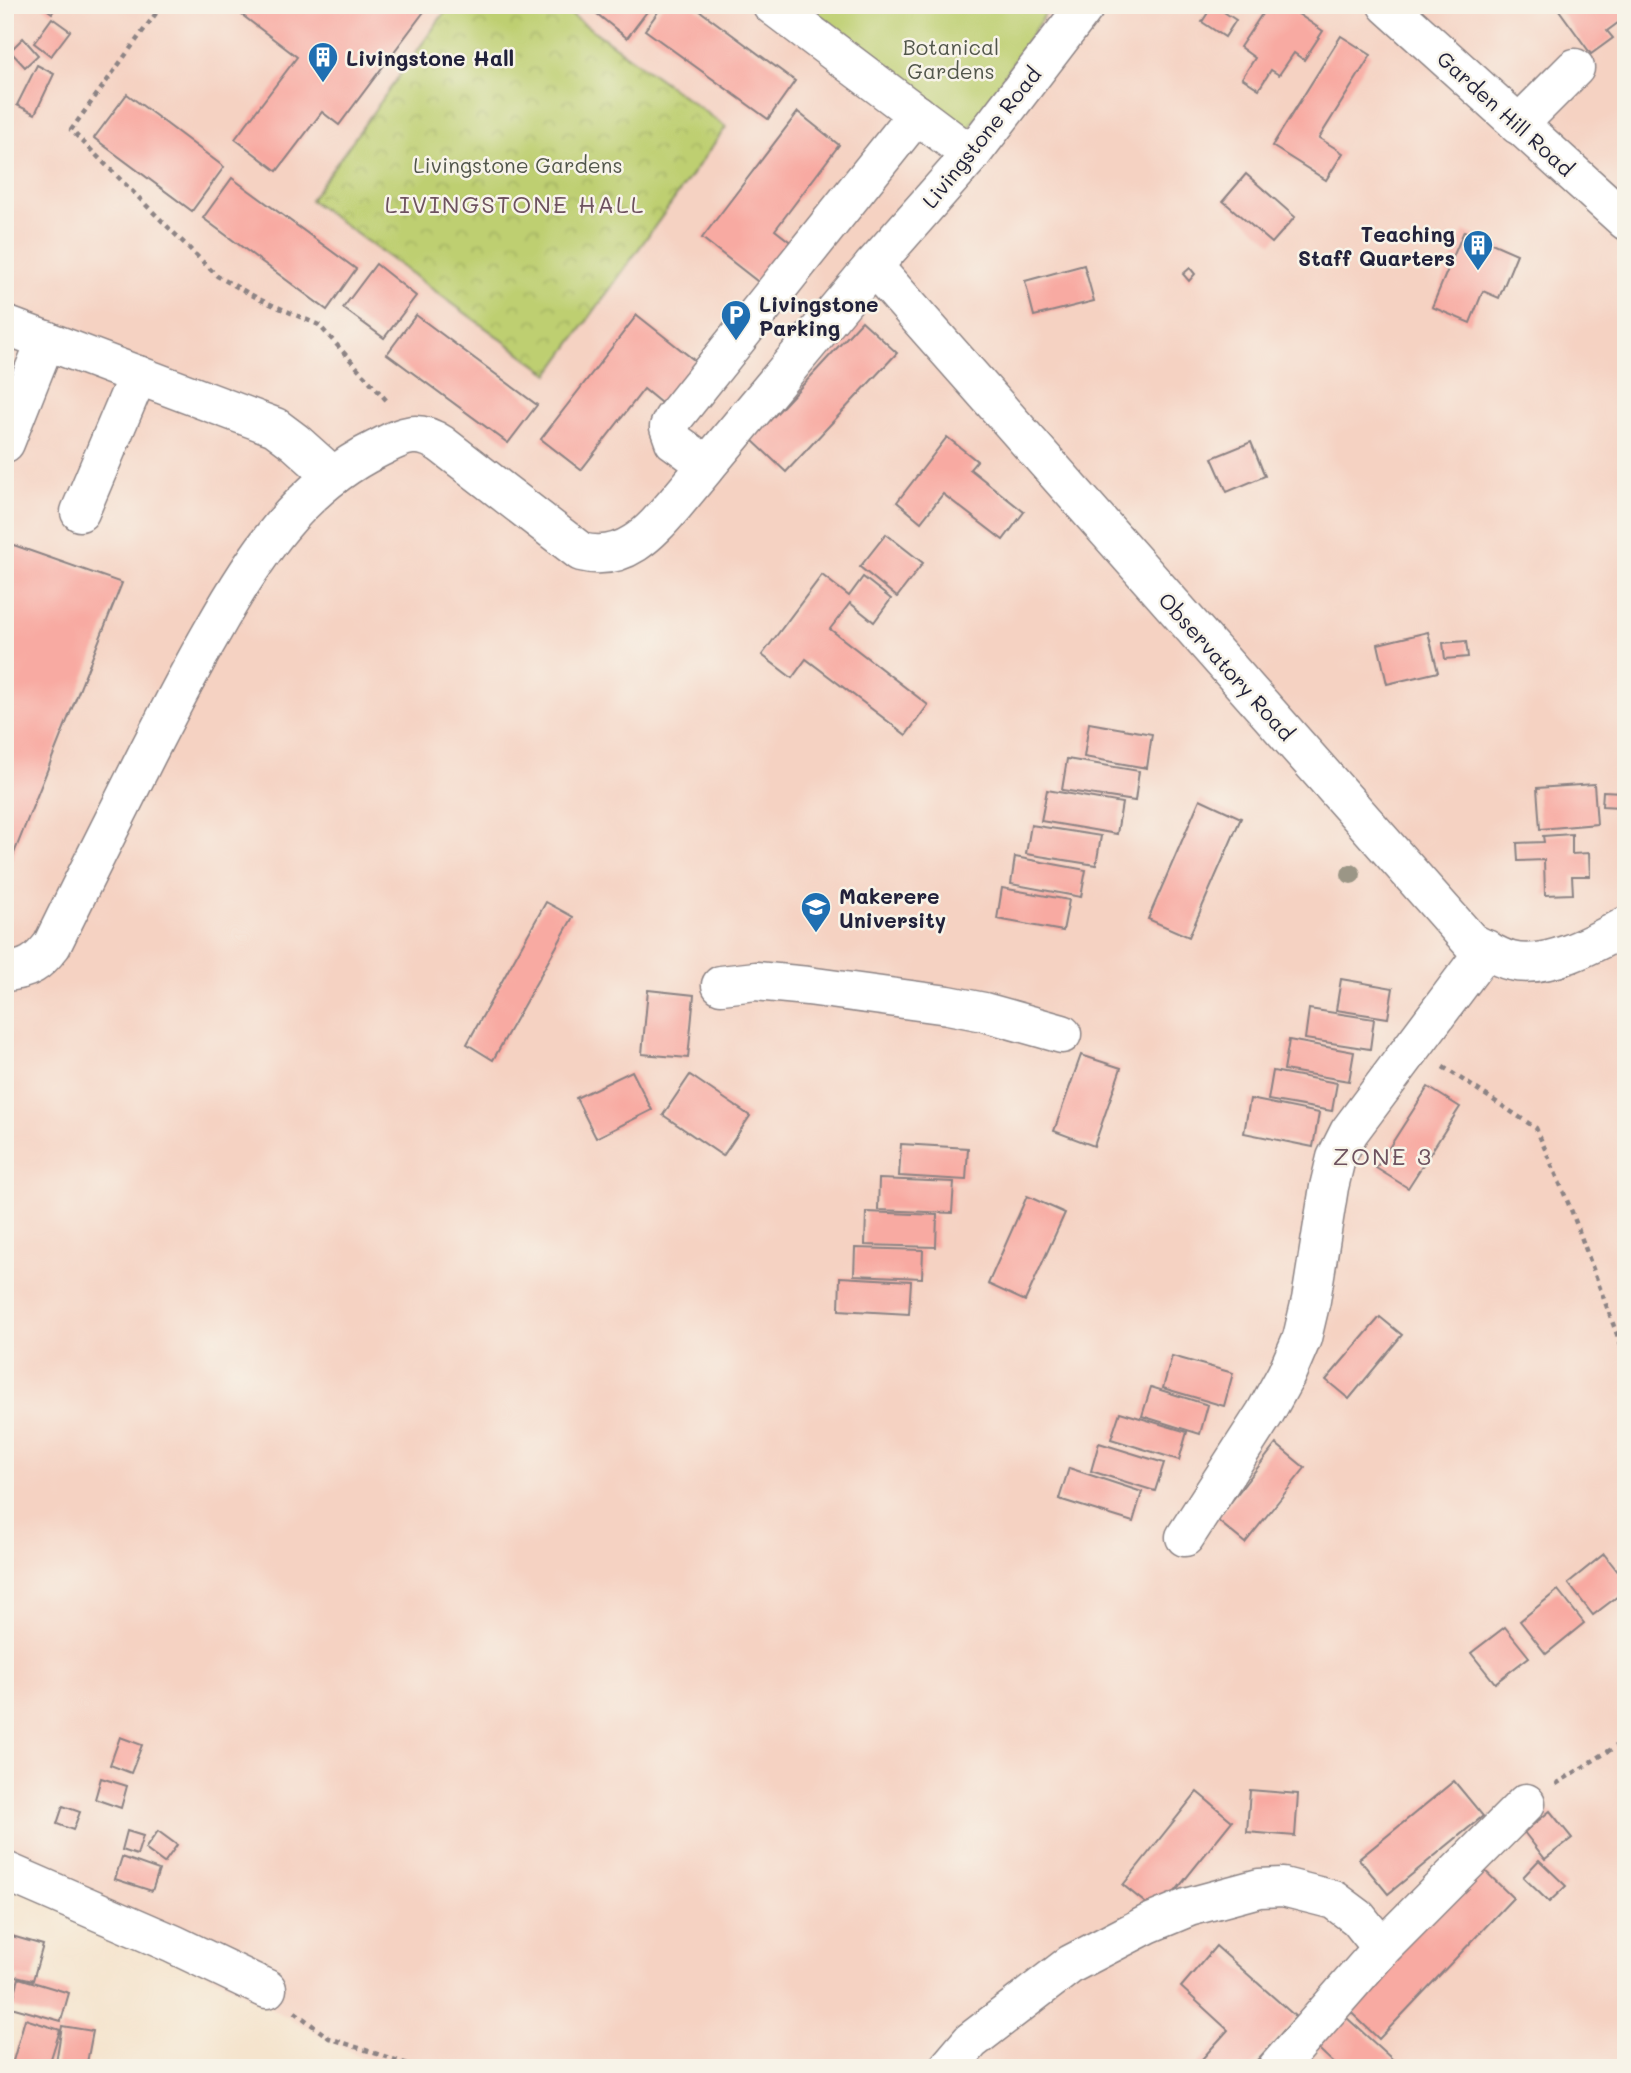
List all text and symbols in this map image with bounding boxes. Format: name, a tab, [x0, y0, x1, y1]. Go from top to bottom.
park label: Botanical Gardens	[903, 33, 999, 84]
building icon: Livingstone Hall	[306, 40, 340, 84]
place label: Livingstone Hall	[346, 44, 514, 71]
street label: Garden Hill Road	[1432, 44, 1580, 182]
street label: Livingstone Road	[916, 61, 1046, 213]
park label: Livingstone Gardens	[413, 151, 623, 178]
district label: LIVINGSTONE HALL	[385, 188, 645, 219]
place label: Teaching Staff Quarters	[1298, 220, 1455, 271]
building icon: Teaching Staff Quarters	[1461, 228, 1495, 272]
place label: Livingstone Parking	[759, 290, 879, 341]
parking icon: Livingstone Parking	[719, 298, 753, 342]
street label: Observatory Road	[1153, 586, 1301, 746]
place label: Makerere University	[839, 882, 946, 934]
school or university icon: Makerere University	[799, 890, 833, 934]
district label: ZONE 3	[1333, 1140, 1433, 1171]

